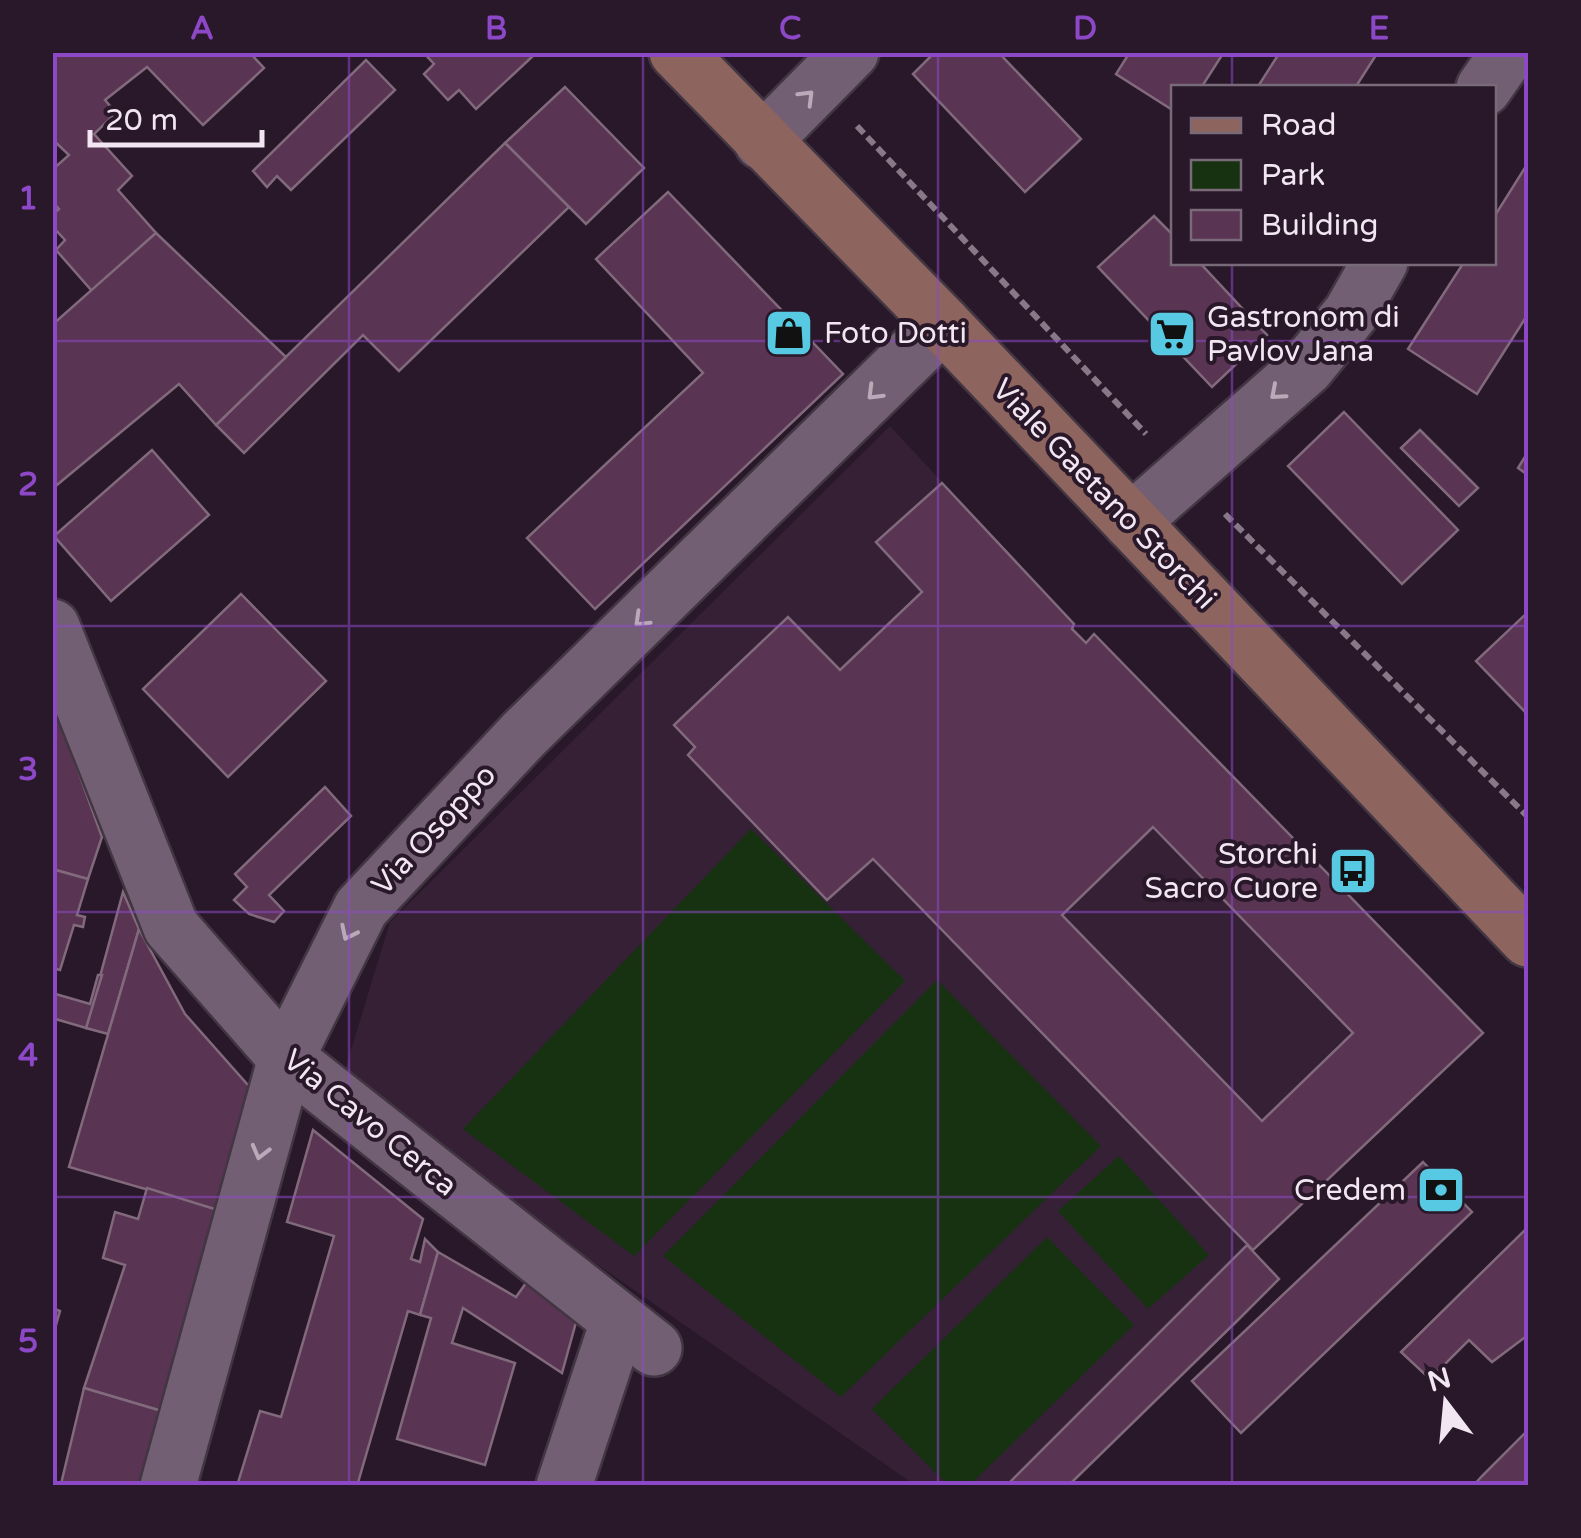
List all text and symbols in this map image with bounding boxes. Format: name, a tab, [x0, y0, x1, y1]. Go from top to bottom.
text: A	[190, 10, 214, 48]
text: B	[485, 10, 507, 48]
text: C	[779, 10, 801, 48]
text: D	[1073, 10, 1097, 48]
text: E	[1369, 10, 1389, 48]
scale bar	[90, 85, 262, 147]
legend	[1171, 85, 1496, 265]
one-way arrow	[795, 91, 813, 109]
text: 20 m	[105, 102, 178, 139]
text: Road	[1261, 107, 1336, 144]
text: Park	[1261, 157, 1325, 194]
text: 1	[18, 180, 38, 218]
text: Building	[1261, 207, 1378, 244]
place label: Gastronom di Pavlov Jana	[1207, 299, 1400, 370]
shop icon: Foto Dotti	[763, 307, 815, 359]
supermarket icon: Gastronom di Pavlov Jana	[1146, 308, 1198, 360]
place label: Foto Dotti	[824, 315, 967, 352]
street label: Viale Gaetano Storchi	[984, 371, 1224, 617]
one-way arrow	[867, 381, 885, 399]
one-way arrow	[1271, 381, 1289, 399]
text: 2	[18, 466, 38, 504]
one-way arrow	[635, 608, 653, 626]
text: 3	[18, 751, 38, 789]
street label: Via Osoppo	[364, 757, 504, 903]
place label: Storchi Sacro Cuore	[1145, 836, 1318, 907]
bus stop icon: Storchi Sacro Cuore	[1327, 845, 1379, 897]
one-way arrow	[341, 923, 361, 941]
text: 4	[18, 1037, 38, 1075]
street label: Via Cavo Cerca	[276, 1042, 464, 1204]
one-way arrow	[251, 1143, 272, 1160]
bank icon: Credem	[1415, 1164, 1467, 1216]
place label: Credem	[1294, 1172, 1406, 1209]
text: 5	[18, 1323, 38, 1361]
north arrow	[1396, 1353, 1496, 1453]
text: N	[1424, 1360, 1455, 1399]

